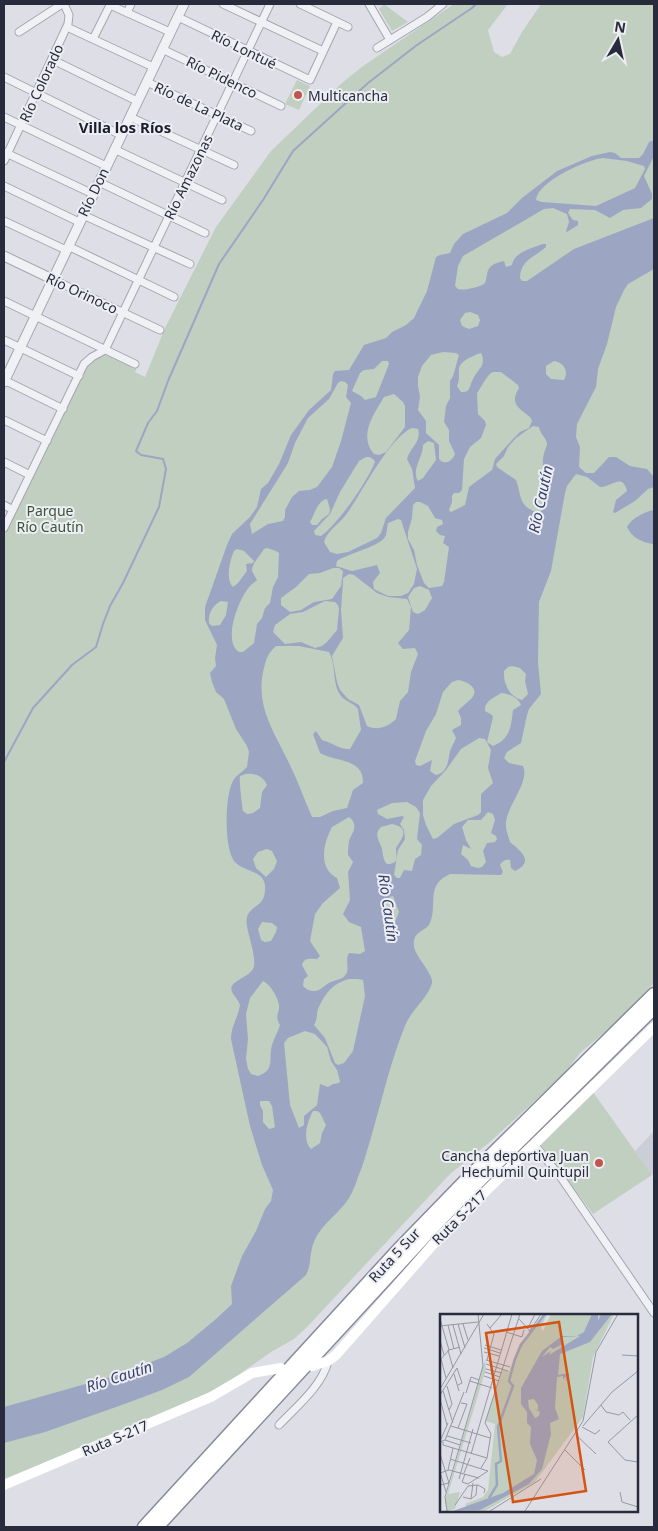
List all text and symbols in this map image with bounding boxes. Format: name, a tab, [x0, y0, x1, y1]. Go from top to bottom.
north arrow	[593, 15, 643, 65]
text: N	[613, 16, 627, 37]
street label: Río Lontué	[208, 25, 280, 73]
street label: Río Colorado	[15, 41, 67, 125]
street label: Río Pidenco	[183, 52, 261, 102]
street label: Río de La Plata	[151, 77, 247, 135]
place label: Multicancha	[308, 86, 388, 105]
marker: Multicancha	[292, 89, 304, 101]
district label: Villa los Ríos	[79, 117, 171, 137]
street label: Río Amazonas	[159, 131, 217, 223]
street label: Río Don	[73, 165, 113, 219]
street label: Río Orinoco	[43, 268, 121, 318]
water label: Río Cautín	[523, 463, 557, 535]
park label: Parque Río Cautín	[16, 501, 84, 536]
water label: Río Cautín	[374, 873, 404, 943]
place label: Cancha deportiva Juan Hechumil Quintupil	[441, 1146, 589, 1181]
marker: Cancha deportiva Juan Hechumil Quintupil	[593, 1157, 605, 1169]
street label: Ruta S-217	[427, 1185, 491, 1249]
street label: Ruta 5 Sur	[364, 1224, 424, 1286]
inset map	[440, 1314, 638, 1511]
water label: Río Cautín	[83, 1356, 155, 1396]
street label: Ruta S-217	[79, 1416, 151, 1460]

